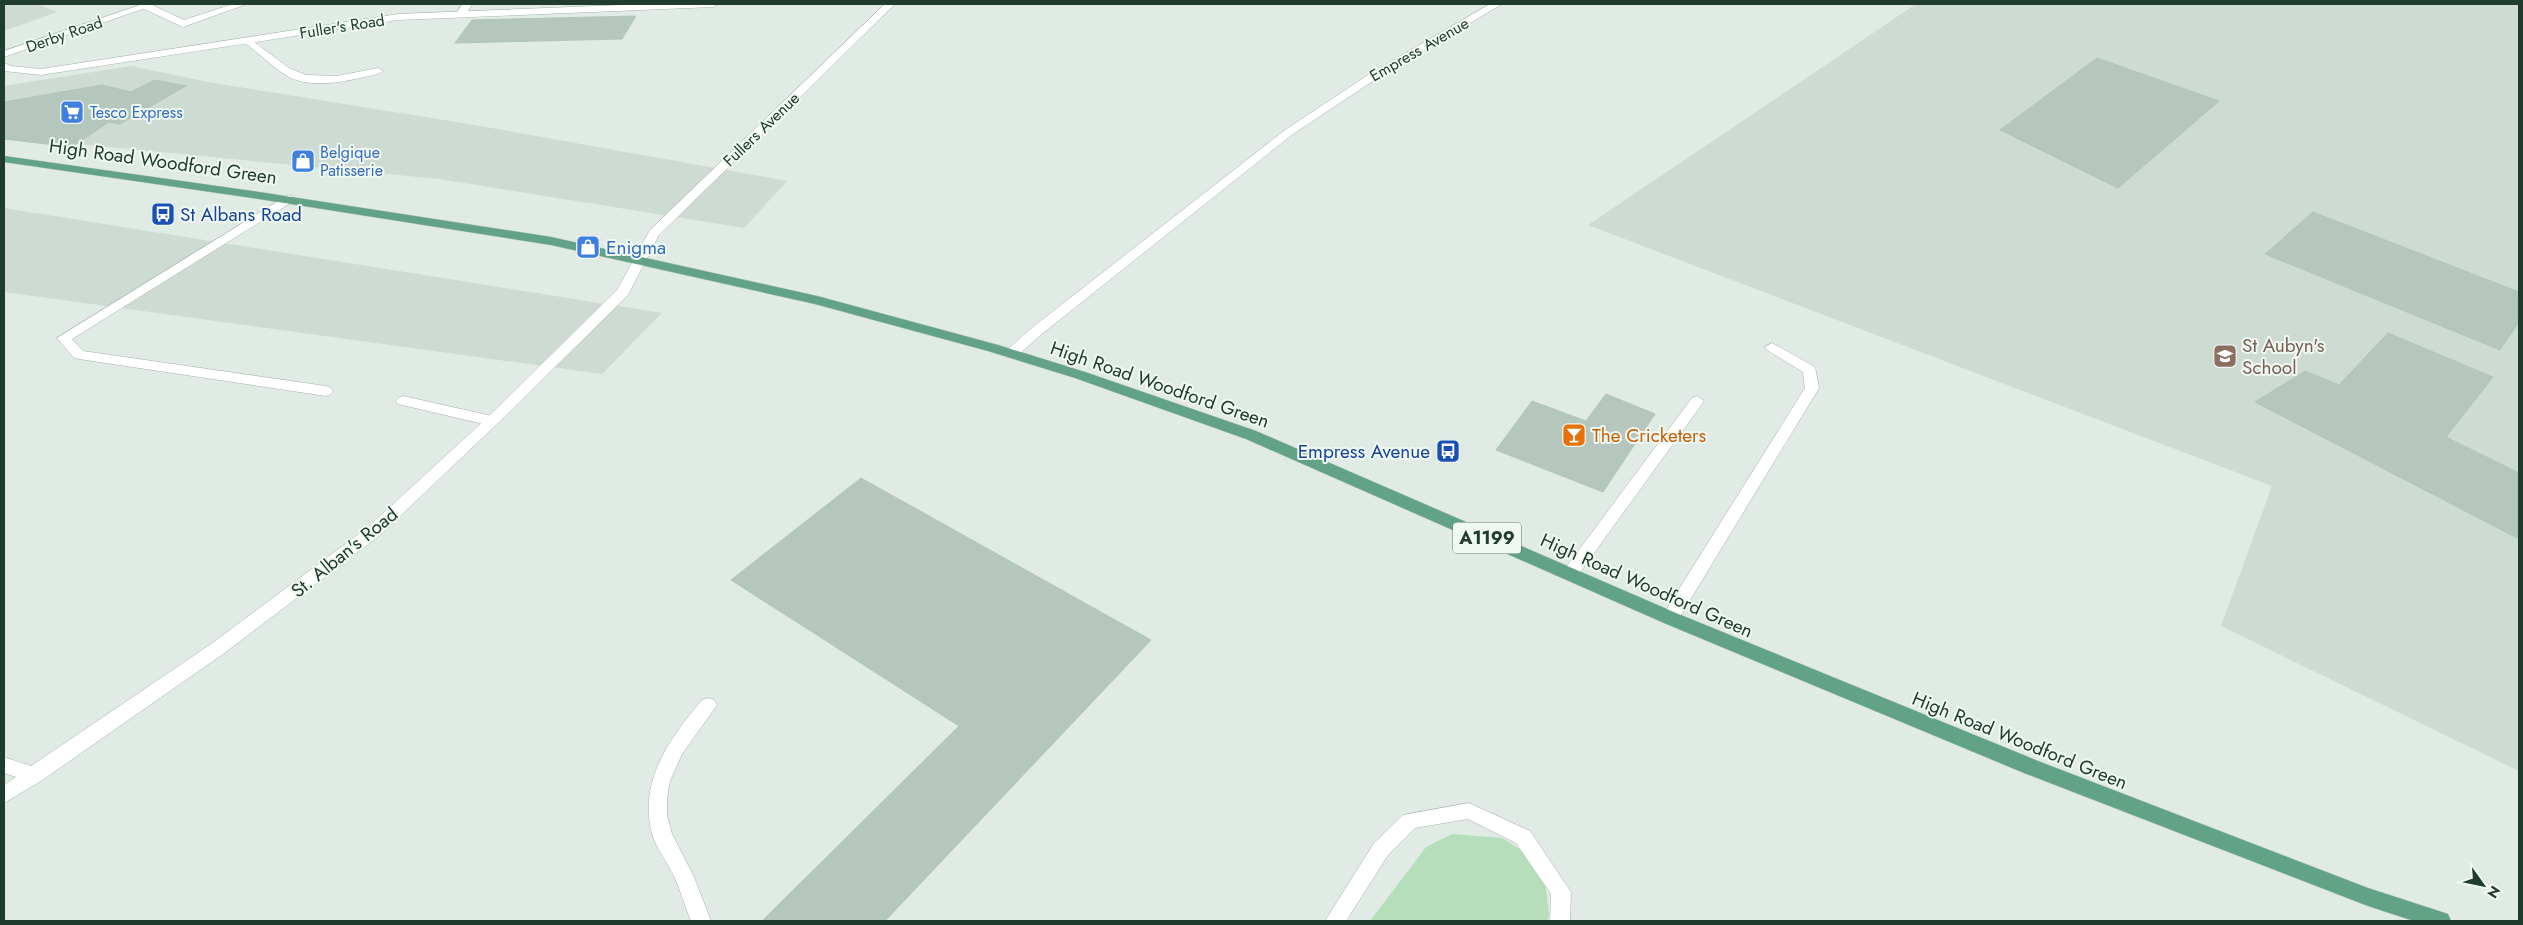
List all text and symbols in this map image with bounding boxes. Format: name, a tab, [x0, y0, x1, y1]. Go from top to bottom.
street label: Fuller's Road	[298, 8, 386, 45]
street label: Derby Road	[23, 11, 106, 58]
street label: Empress Avenue	[1365, 12, 1473, 87]
street label: Fullers Avenue	[718, 87, 805, 172]
supermarket icon: Tesco Express	[59, 99, 85, 125]
place label: Tesco Express	[90, 101, 183, 124]
street label: High Road Woodford Green	[47, 132, 279, 191]
place label: Belgique Patisserie	[320, 141, 383, 182]
shop icon: Belgique Patisserie	[290, 148, 316, 174]
bus stop icon: St Albans Road	[150, 201, 176, 227]
place label: St Albans Road	[180, 201, 302, 228]
shop icon: Enigma	[575, 234, 601, 260]
place label: Enigma	[606, 234, 666, 261]
place label: St Aubyn's School	[2242, 332, 2325, 381]
street label: High Road Woodford Green	[1047, 334, 1273, 435]
school or university icon: St Aubyn's School	[2212, 343, 2238, 369]
bar icon: The Cricketers	[1561, 422, 1587, 448]
place label: The Cricketers	[1592, 422, 1707, 449]
place label: Empress Avenue	[1298, 438, 1430, 465]
bus stop icon: Empress Avenue	[1435, 438, 1461, 464]
street label: St. Alban's Road	[285, 501, 404, 604]
road number: A1199	[1453, 522, 1521, 554]
street label: High Road Woodford Green	[1536, 526, 1757, 645]
street label: High Road Woodford Green	[1908, 685, 2131, 796]
north arrow	[2458, 860, 2508, 910]
text: N	[2482, 882, 2505, 902]

